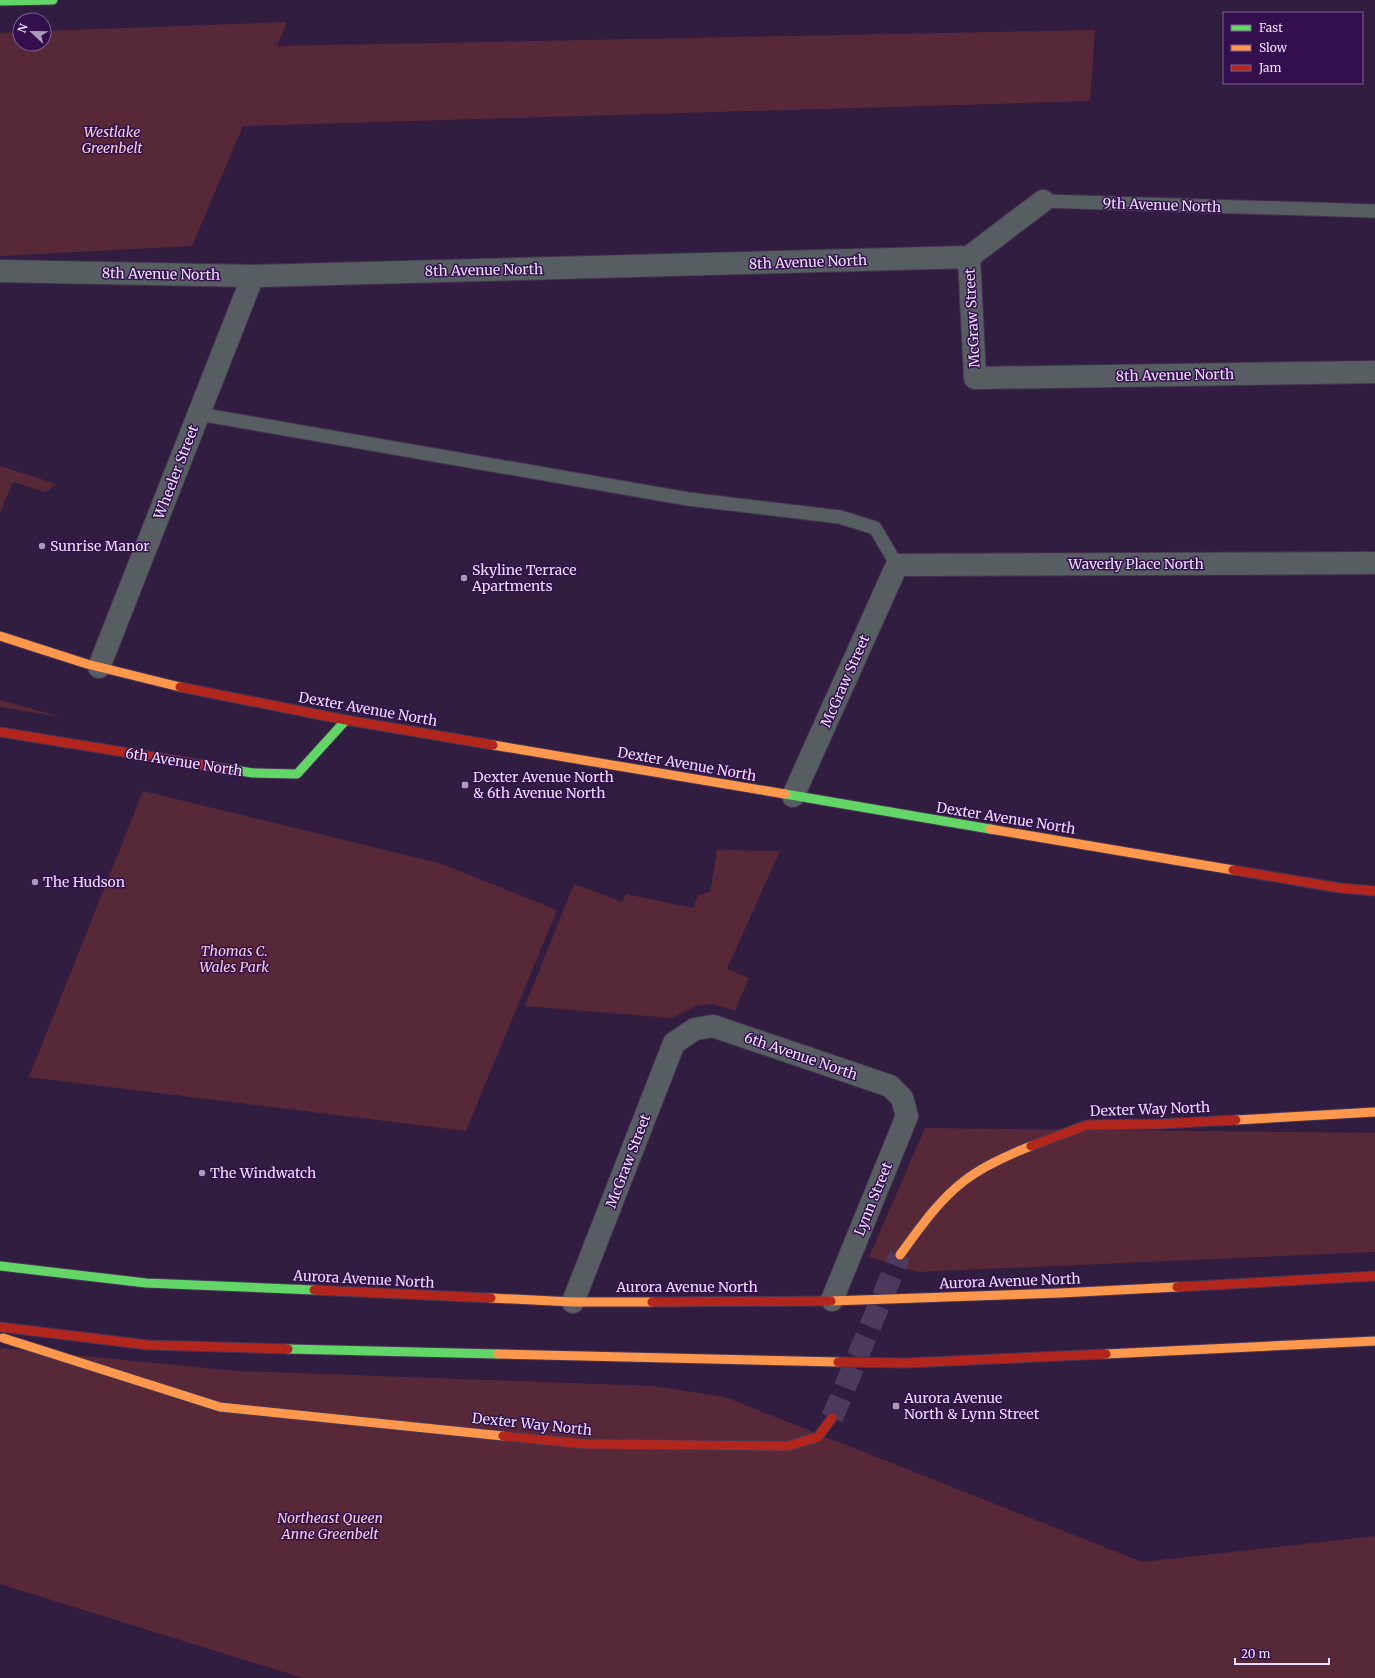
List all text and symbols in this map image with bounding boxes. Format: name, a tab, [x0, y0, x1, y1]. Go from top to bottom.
north arrow	[12, 12, 52, 52]
legend	[1223, 12, 1363, 84]
text: Fast	[1259, 20, 1283, 35]
text: N	[15, 21, 31, 35]
text: Slow	[1259, 40, 1288, 55]
text: Jam	[1258, 60, 1282, 75]
park label: Westlake Greenbelt	[82, 123, 142, 157]
street label: 9th Avenue North	[1102, 194, 1222, 216]
street label: 8th Avenue North	[748, 251, 868, 273]
street label: 8th Avenue North	[425, 260, 543, 280]
street label: 8th Avenue North	[102, 264, 220, 284]
street label: McGraw Street	[960, 267, 984, 368]
street label: 8th Avenue North	[1116, 365, 1234, 385]
street label: Wheeler Street	[149, 422, 202, 523]
place label: Sunrise Manor	[50, 537, 150, 555]
marker: Sunrise Manor	[37, 541, 47, 551]
street label: Waverly Place North	[1067, 555, 1204, 573]
place label: Skyline Terrace Apartments	[471, 561, 577, 595]
marker: Skyline Terrace Apartments	[459, 573, 469, 583]
street label: McGraw Street	[817, 631, 874, 730]
street label: Dexter Avenue North	[297, 688, 439, 730]
street label: Dexter Avenue North	[616, 743, 758, 785]
street label: 6th Avenue North	[124, 744, 244, 780]
place label: Dexter Avenue North & 6th Avenue North	[473, 768, 614, 802]
marker: Dexter Avenue North & 6th Avenue North	[460, 780, 470, 790]
street label: Dexter Avenue North	[935, 798, 1077, 838]
place label: The Hudson	[43, 873, 125, 891]
marker: The Hudson	[30, 877, 40, 887]
park label: Thomas C. Wales Park	[199, 942, 269, 976]
street label: 6th Avenue North	[742, 1028, 860, 1084]
street label: Dexter Way North	[1089, 1098, 1211, 1120]
street label: McGraw Street	[602, 1111, 654, 1211]
street label: Lynn Street	[850, 1159, 896, 1239]
place label: The Windwatch	[210, 1164, 316, 1182]
marker: The Windwatch	[197, 1168, 207, 1178]
street label: Aurora Avenue North	[292, 1266, 435, 1292]
street label: Aurora Avenue North	[938, 1270, 1081, 1292]
street label: Aurora Avenue North	[615, 1278, 758, 1296]
place label: Aurora Avenue North & Lynn Street	[903, 1389, 1040, 1423]
marker: Aurora Avenue North & Lynn Street	[891, 1401, 901, 1411]
street label: Dexter Way North	[471, 1409, 593, 1439]
park label: Northeast Queen Anne Greenbelt	[277, 1509, 383, 1543]
scale bar	[1235, 1640, 1329, 1666]
text: 20 m	[1241, 1646, 1270, 1661]

